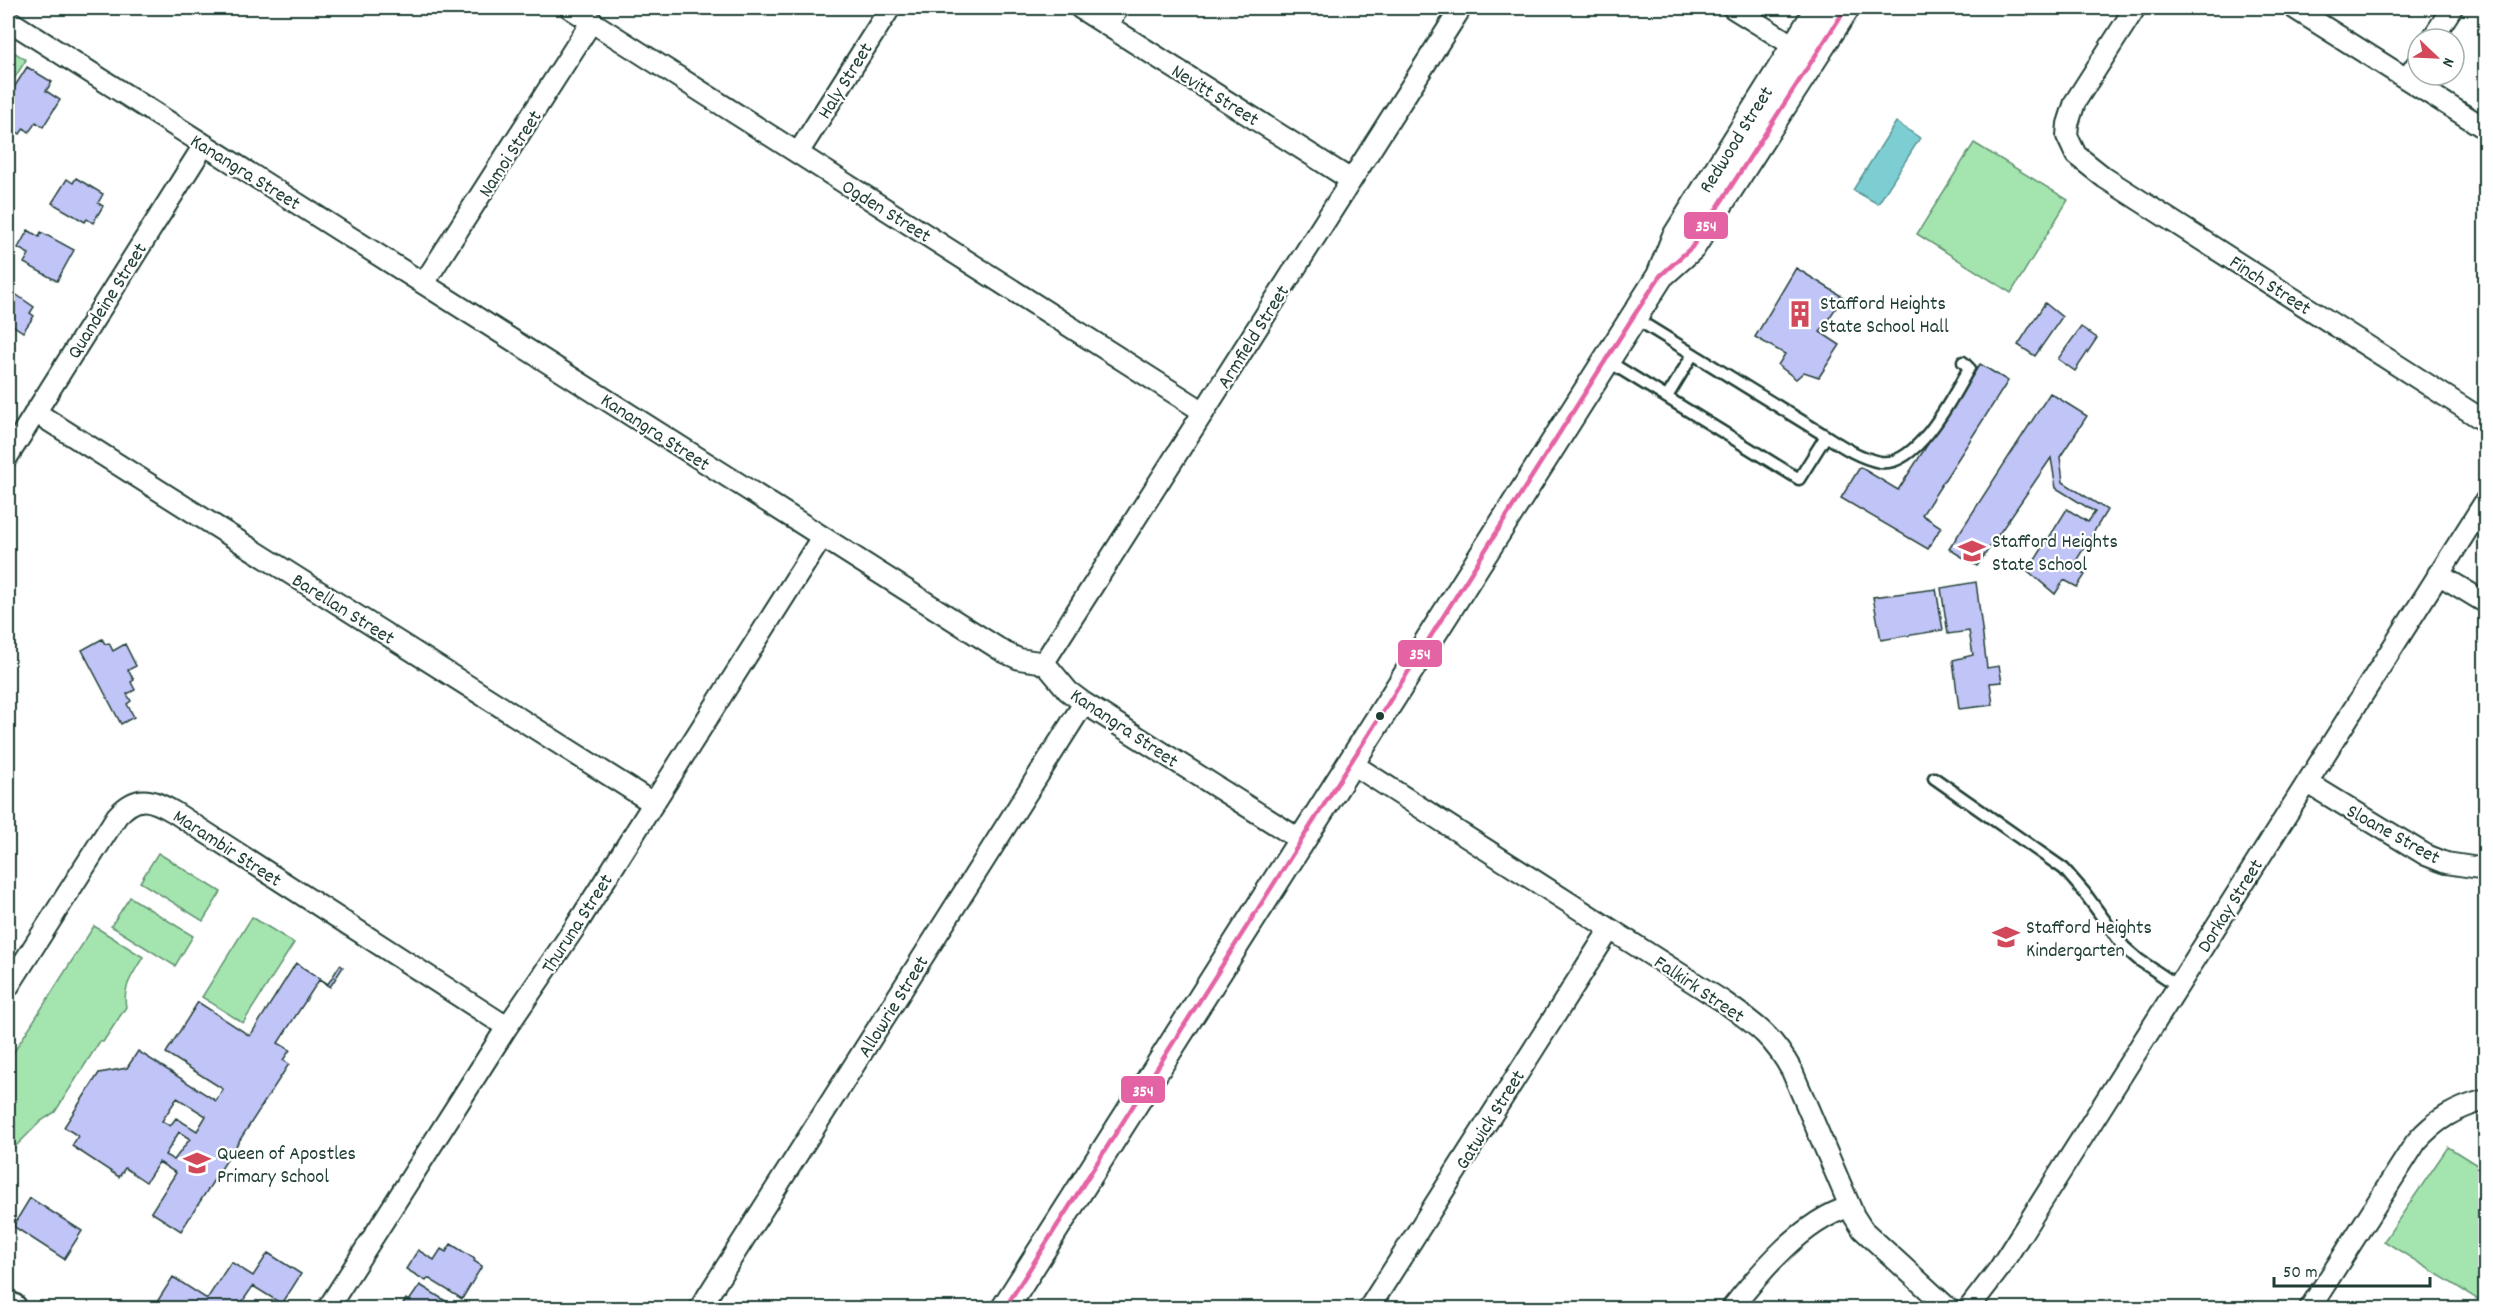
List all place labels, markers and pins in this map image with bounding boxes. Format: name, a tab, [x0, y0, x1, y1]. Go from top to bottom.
place label: Stafford Heights State School Hall	[1820, 291, 1949, 342]
building icon: Stafford Heights State School Hall	[1785, 299, 1815, 329]
place label: Stafford Heights State School	[1992, 529, 2118, 580]
school or university icon: Stafford Heights State School	[1957, 536, 1987, 566]
unlabelled marker	[1374, 710, 1386, 722]
place label: Stafford Heights Kindergarten	[2026, 915, 2152, 966]
school or university icon: Stafford Heights Kindergarten	[1991, 922, 2021, 952]
place label: Queen of Apostles Primary School	[217, 1141, 356, 1192]
school or university icon: Queen of Apostles Primary School	[182, 1148, 212, 1178]

